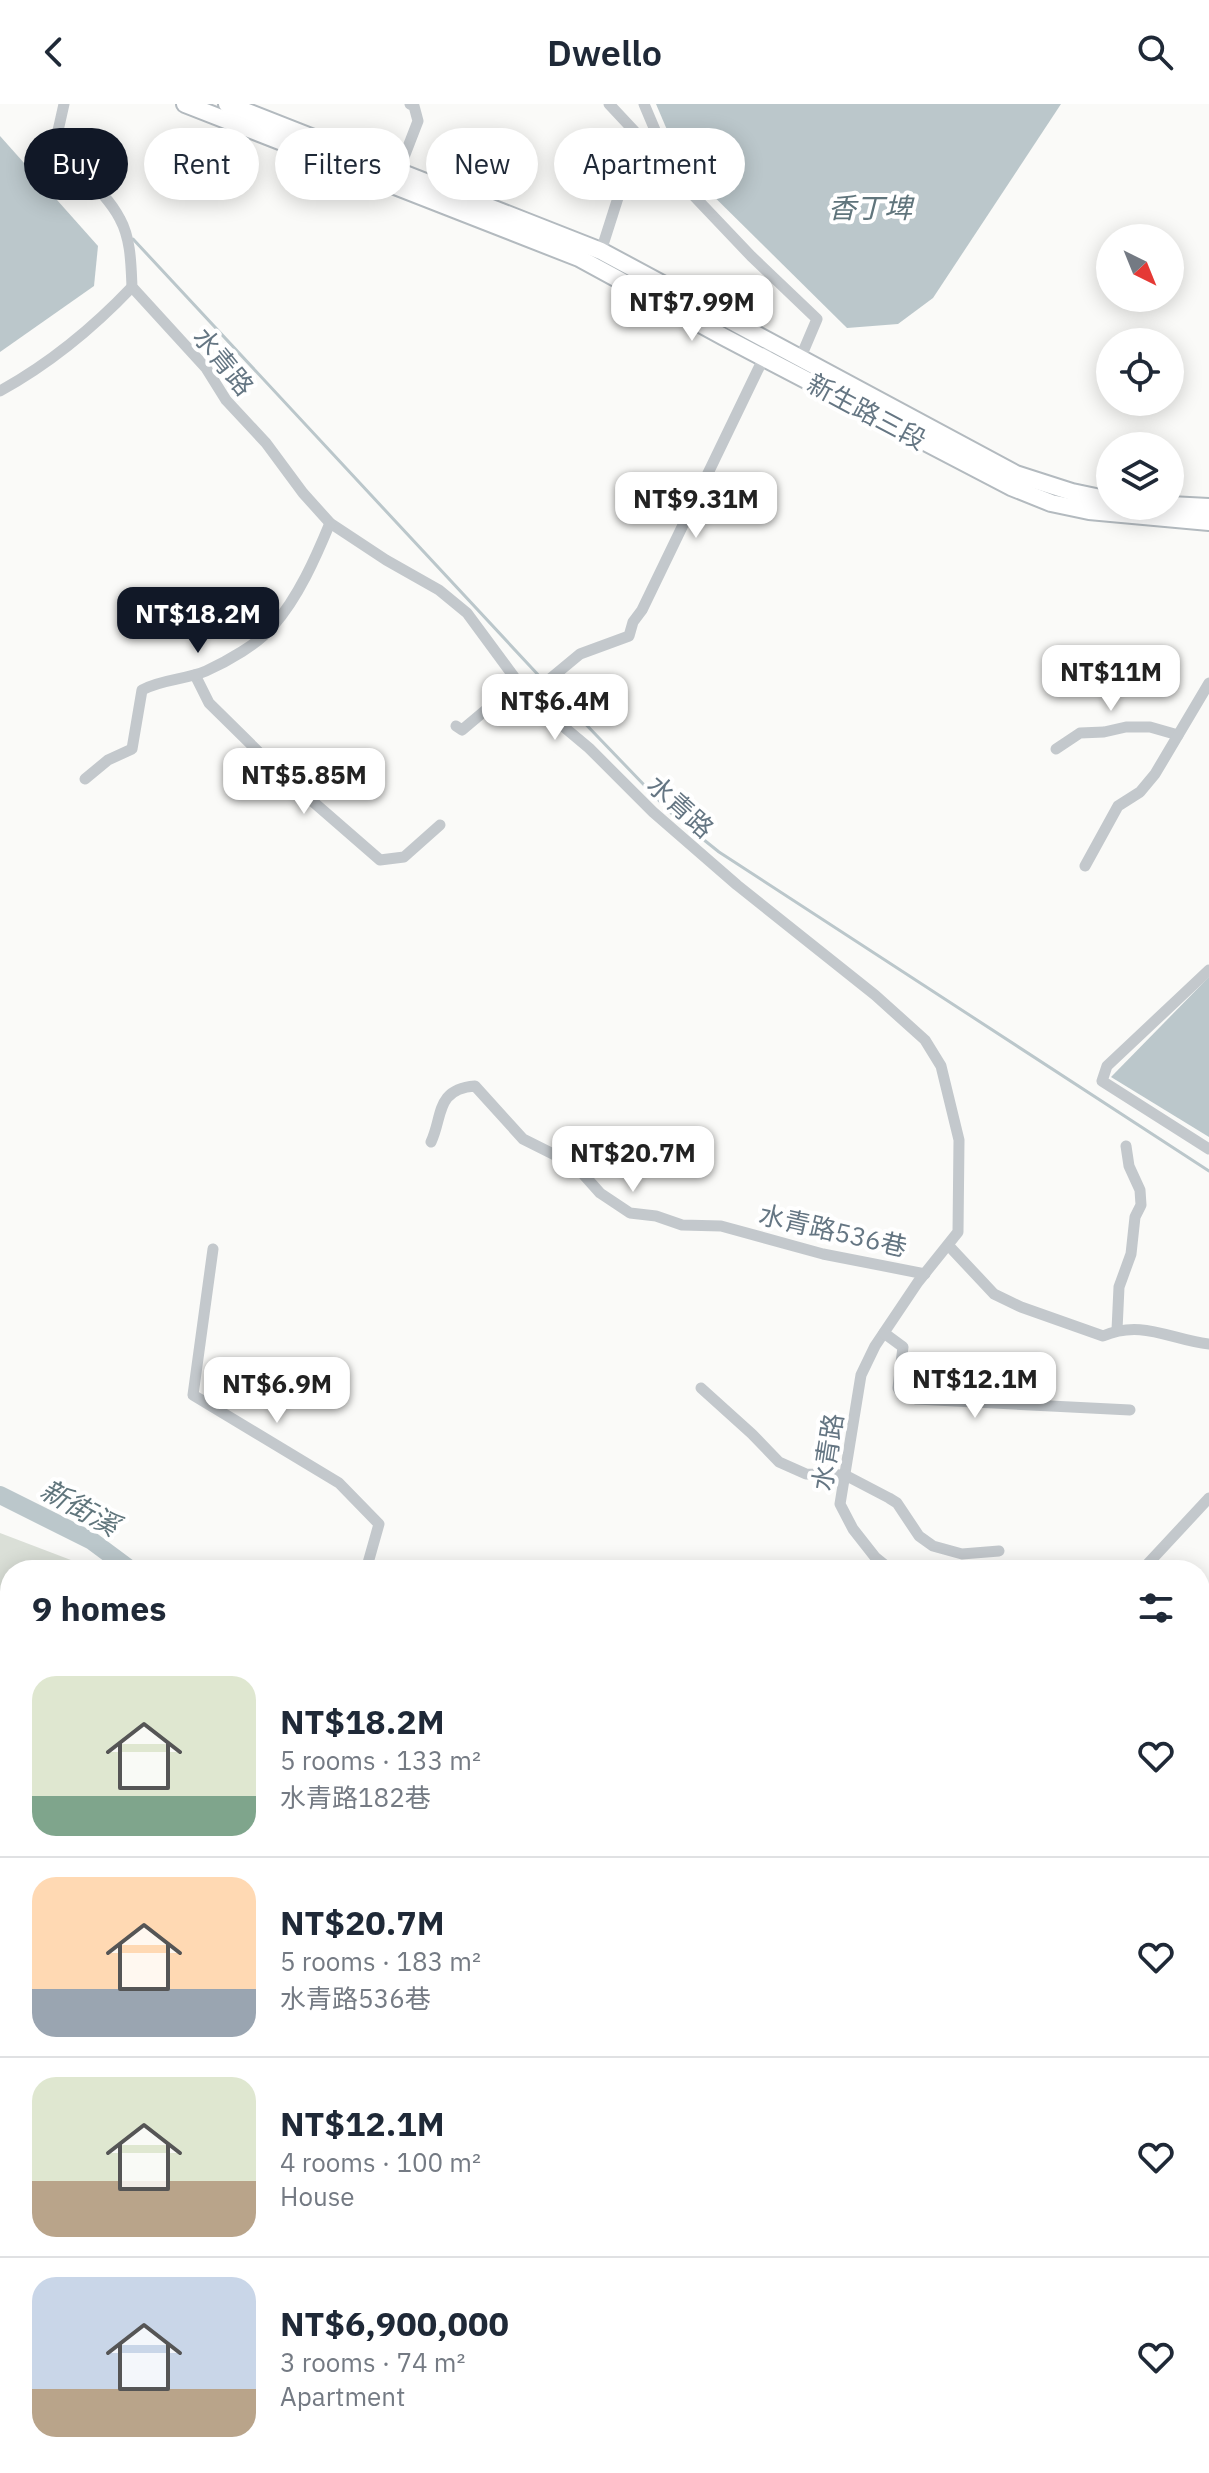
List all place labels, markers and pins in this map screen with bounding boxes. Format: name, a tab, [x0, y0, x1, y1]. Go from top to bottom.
pin: NT$7.99M	[609, 275, 775, 343]
pin: NT$9.31M	[613, 472, 779, 540]
pin: NT$18.2M	[115, 587, 281, 655]
pin: NT$11M	[1046, 645, 1176, 713]
pin: NT$6.4M	[481, 674, 629, 742]
pin: NT$5.85M	[221, 748, 387, 816]
pin: NT$20.7M	[550, 1126, 716, 1194]
pin: NT$12.1M	[892, 1352, 1058, 1420]
pin: NT$6.9M	[203, 1357, 351, 1425]

